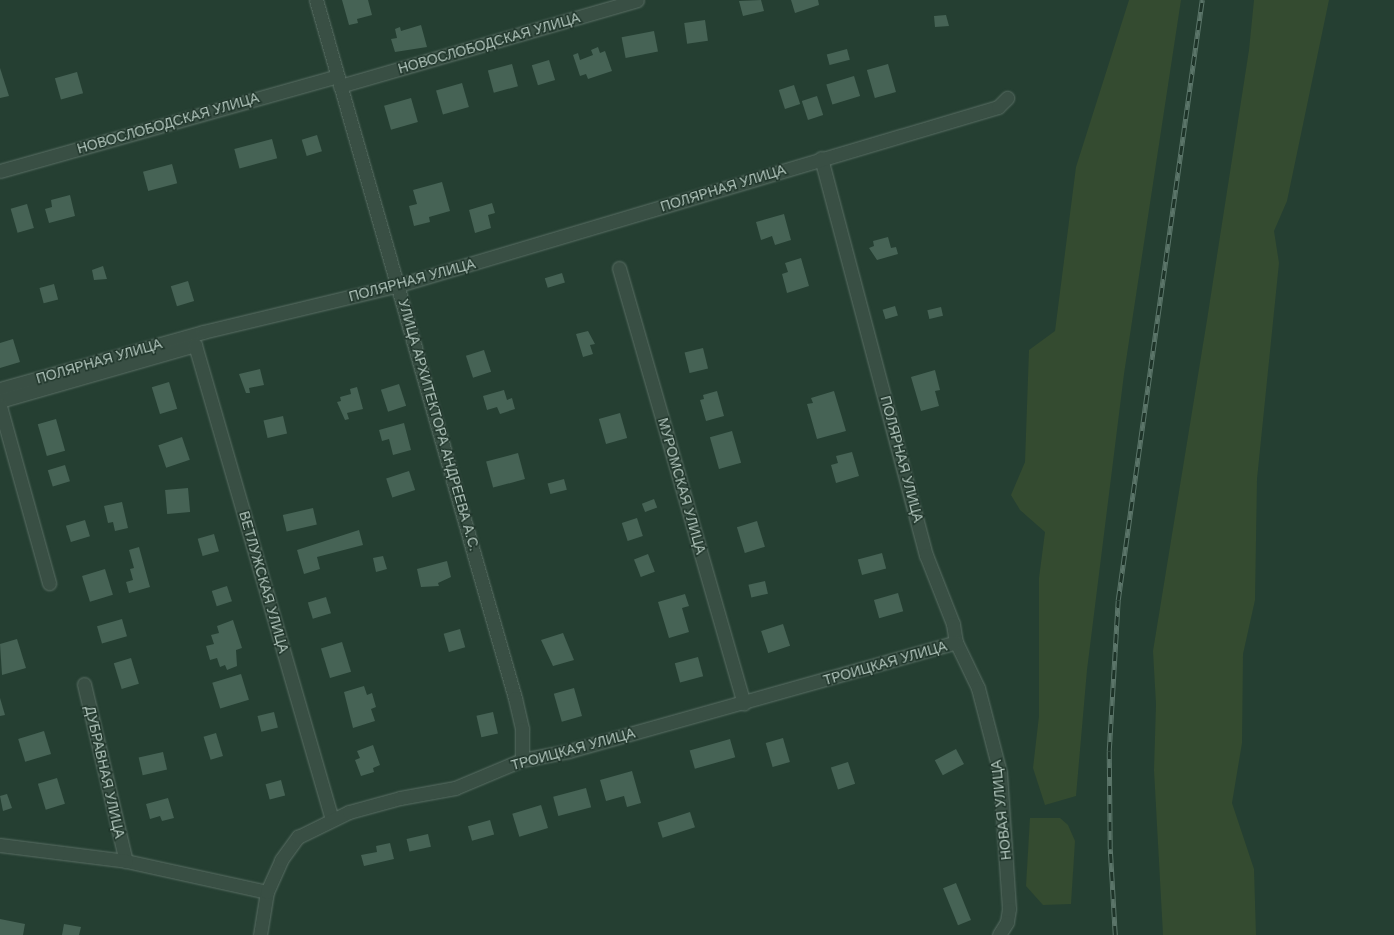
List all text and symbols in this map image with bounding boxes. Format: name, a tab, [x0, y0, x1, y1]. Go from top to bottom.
street label: НОВОСЛОБОДСКАЯ УЛИЦА	[396, 9, 582, 77]
street label: НОВОСЛОБОДСКАЯ УЛИЦА	[75, 89, 261, 157]
street label: ПОЛЯРНАЯ УЛИЦА	[658, 161, 788, 215]
street label: ПОЛЯРНАЯ УЛИЦА	[347, 255, 477, 305]
street label: УЛИЦА АРХИТЕКТОРА АНДРЕЕВА А.С.	[395, 297, 483, 553]
street label: ПОЛЯРНАЯ УЛИЦА	[34, 335, 164, 387]
street label: ПОЛЯРНАЯ УЛИЦА	[877, 394, 927, 524]
street label: МУРОМСКАЯ УЛИЦА	[654, 416, 710, 556]
street label: ВЕТЛУЖСКАЯ УЛИЦА	[236, 509, 292, 655]
street label: ТРОИЦКАЯ УЛИЦА	[821, 637, 949, 689]
street label: ДУБРАВНАЯ УЛИЦА	[82, 704, 128, 840]
street label: ТРОИЦКАЯ УЛИЦА	[509, 724, 637, 774]
street label: НОВАЯ УЛИЦА	[987, 759, 1015, 861]

